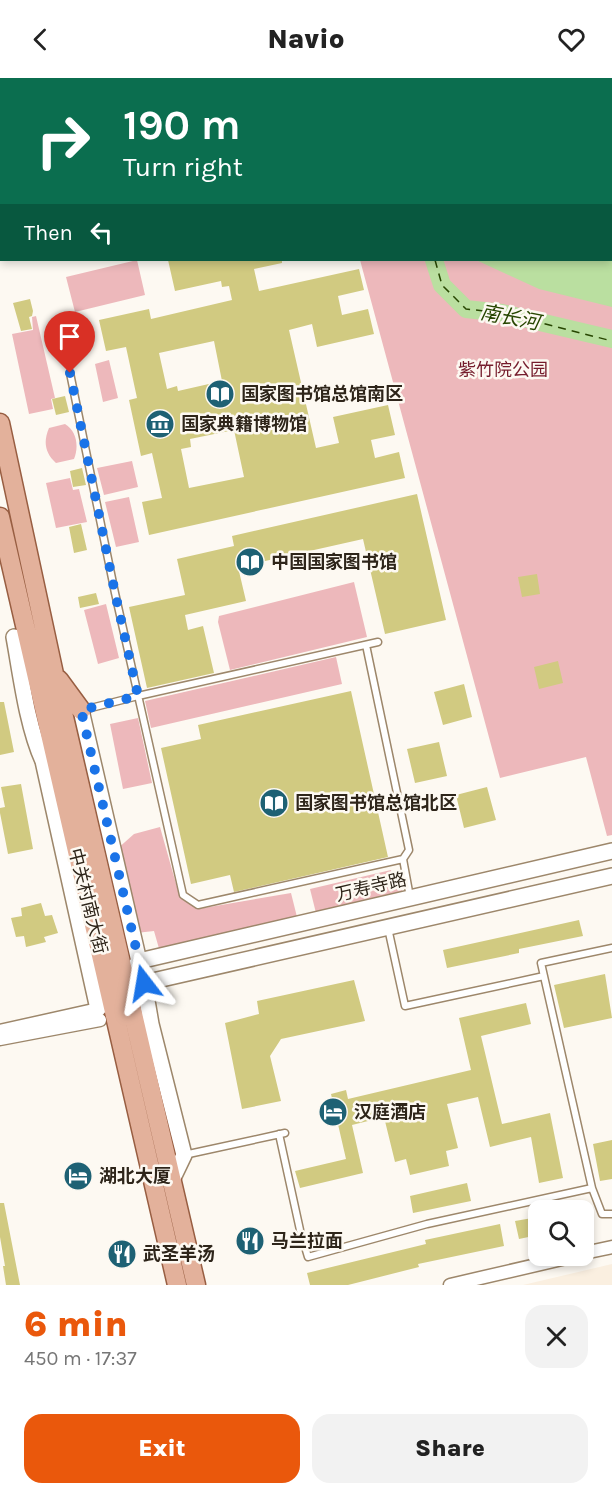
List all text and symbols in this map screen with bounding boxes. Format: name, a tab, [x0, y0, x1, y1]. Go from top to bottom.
icon: back	[24, 23, 57, 56]
text: Navio	[267, 23, 345, 55]
icon: heart	[555, 23, 588, 56]
text: 190 m	[123, 100, 241, 150]
icon: right	[24, 102, 102, 180]
text: Turn right	[123, 151, 243, 183]
icon: left	[85, 216, 118, 249]
text: Then	[24, 220, 73, 246]
water label: 南长河	[478, 300, 545, 335]
pin	[44, 311, 95, 373]
icon: arrive	[53, 320, 86, 353]
park label: 紫竹院公园	[458, 359, 548, 381]
library icon: 国家图书馆总馆南区	[204, 378, 236, 410]
place label: 国家图书馆总馆南区	[241, 383, 403, 405]
museum icon: 国家典籍博物馆	[144, 408, 176, 440]
place label: 国家典籍博物馆	[181, 413, 307, 435]
library icon: 中国国家图书馆	[234, 546, 266, 578]
place label: 中国国家图书馆	[271, 551, 397, 573]
library icon: 国家图书馆总馆北区	[258, 787, 290, 819]
place label: 国家图书馆总馆北区	[295, 792, 457, 814]
street label: 中关村南大街	[64, 846, 112, 956]
street label: 万寿寺路	[333, 868, 409, 906]
position arrow	[112, 951, 176, 1015]
hotel icon: 汉庭酒店	[317, 1096, 349, 1128]
place label: 汉庭酒店	[354, 1101, 426, 1123]
hotel icon: 湖北大厦	[62, 1160, 94, 1192]
place label: 湖北大厦	[99, 1165, 171, 1187]
map controls	[528, 1200, 594, 1266]
button: search	[528, 1200, 594, 1266]
restaurant icon: 马兰拉面	[234, 1225, 266, 1257]
place label: 马兰拉面	[271, 1230, 343, 1252]
restaurant icon: 武圣羊汤	[106, 1238, 138, 1270]
place label: 武圣羊汤	[143, 1243, 215, 1265]
text: 6 min	[24, 1303, 128, 1345]
button: close	[525, 1305, 588, 1368]
text: 450 m · 17:37	[24, 1347, 137, 1370]
button: Exit	[24, 1414, 300, 1483]
button: Share	[312, 1414, 588, 1483]

